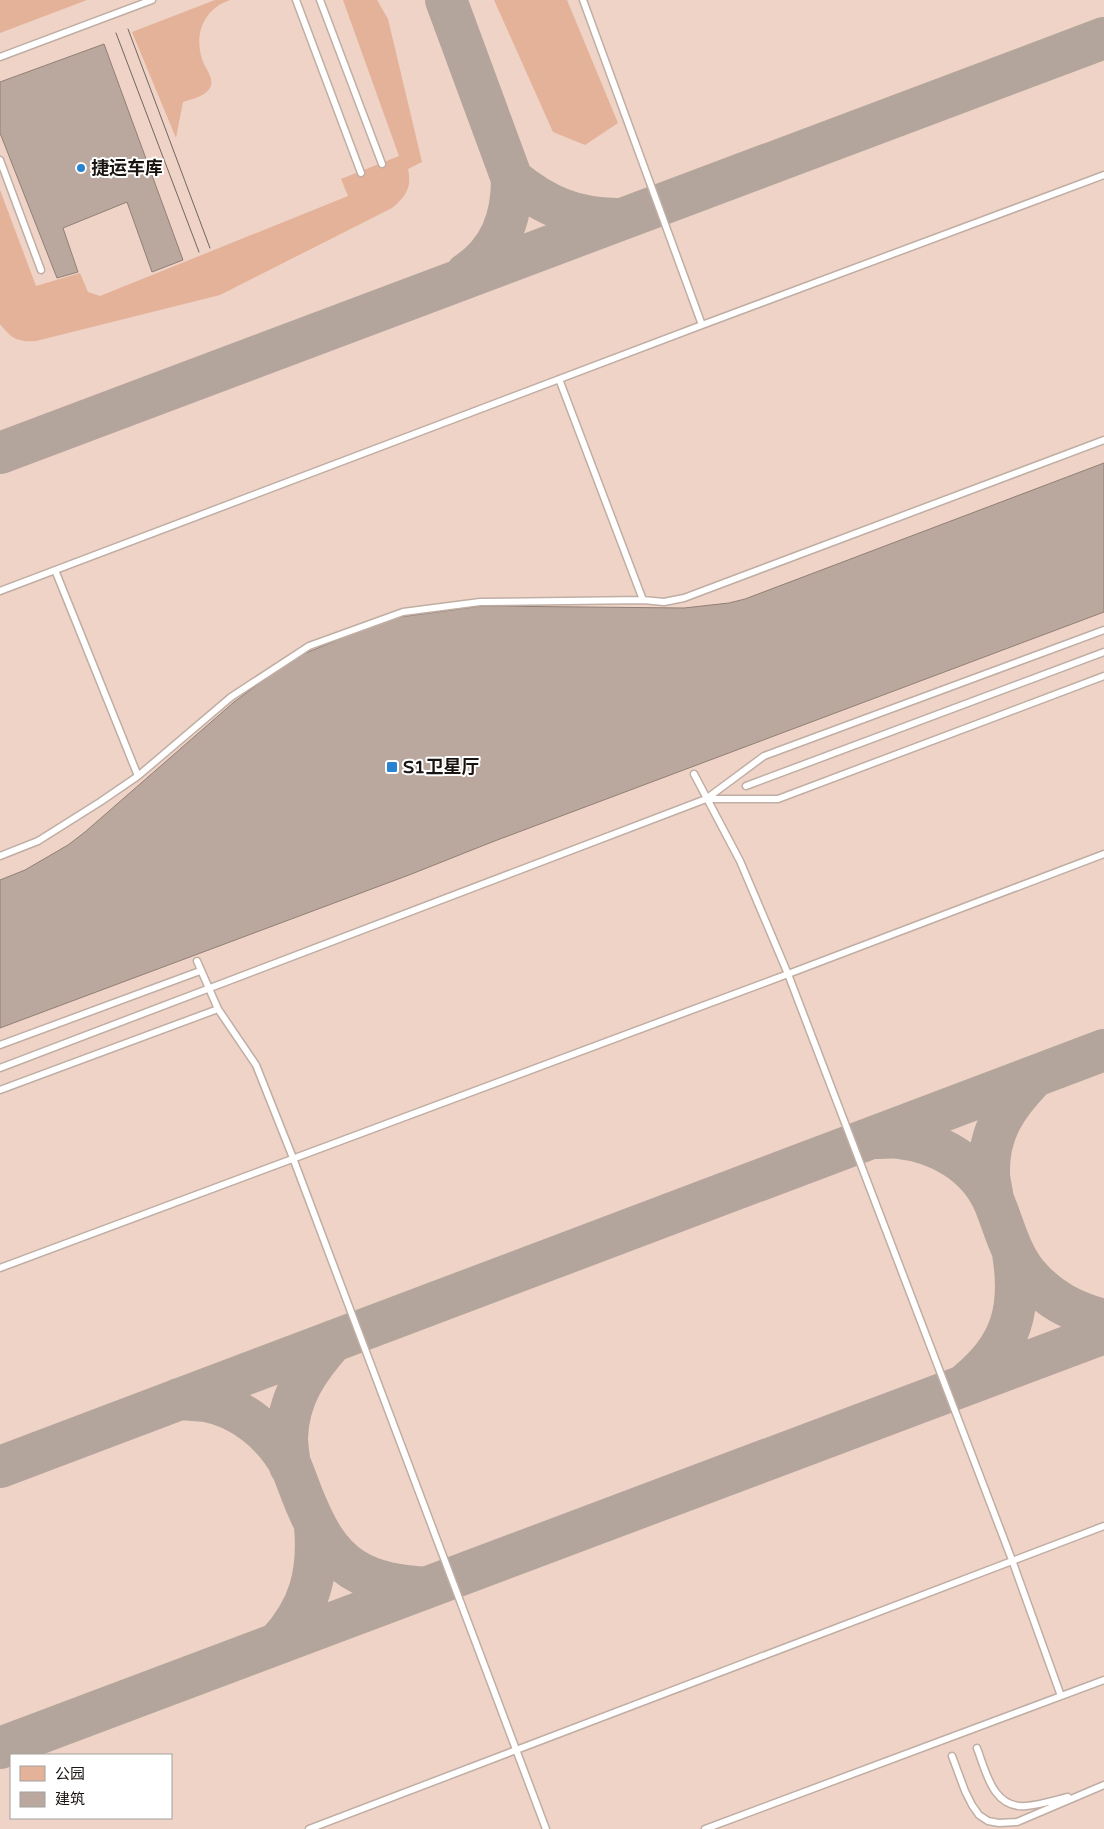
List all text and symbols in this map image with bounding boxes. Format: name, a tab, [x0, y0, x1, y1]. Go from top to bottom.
place label: 捷运车库	[91, 157, 163, 179]
marker: 捷运车库	[75, 162, 87, 174]
place label: S1卫星厅	[403, 756, 479, 778]
marker: S1卫星厅	[385, 760, 399, 774]
legend	[10, 1754, 172, 1819]
text: 公园	[55, 1765, 85, 1783]
text: 建筑	[55, 1790, 85, 1808]

